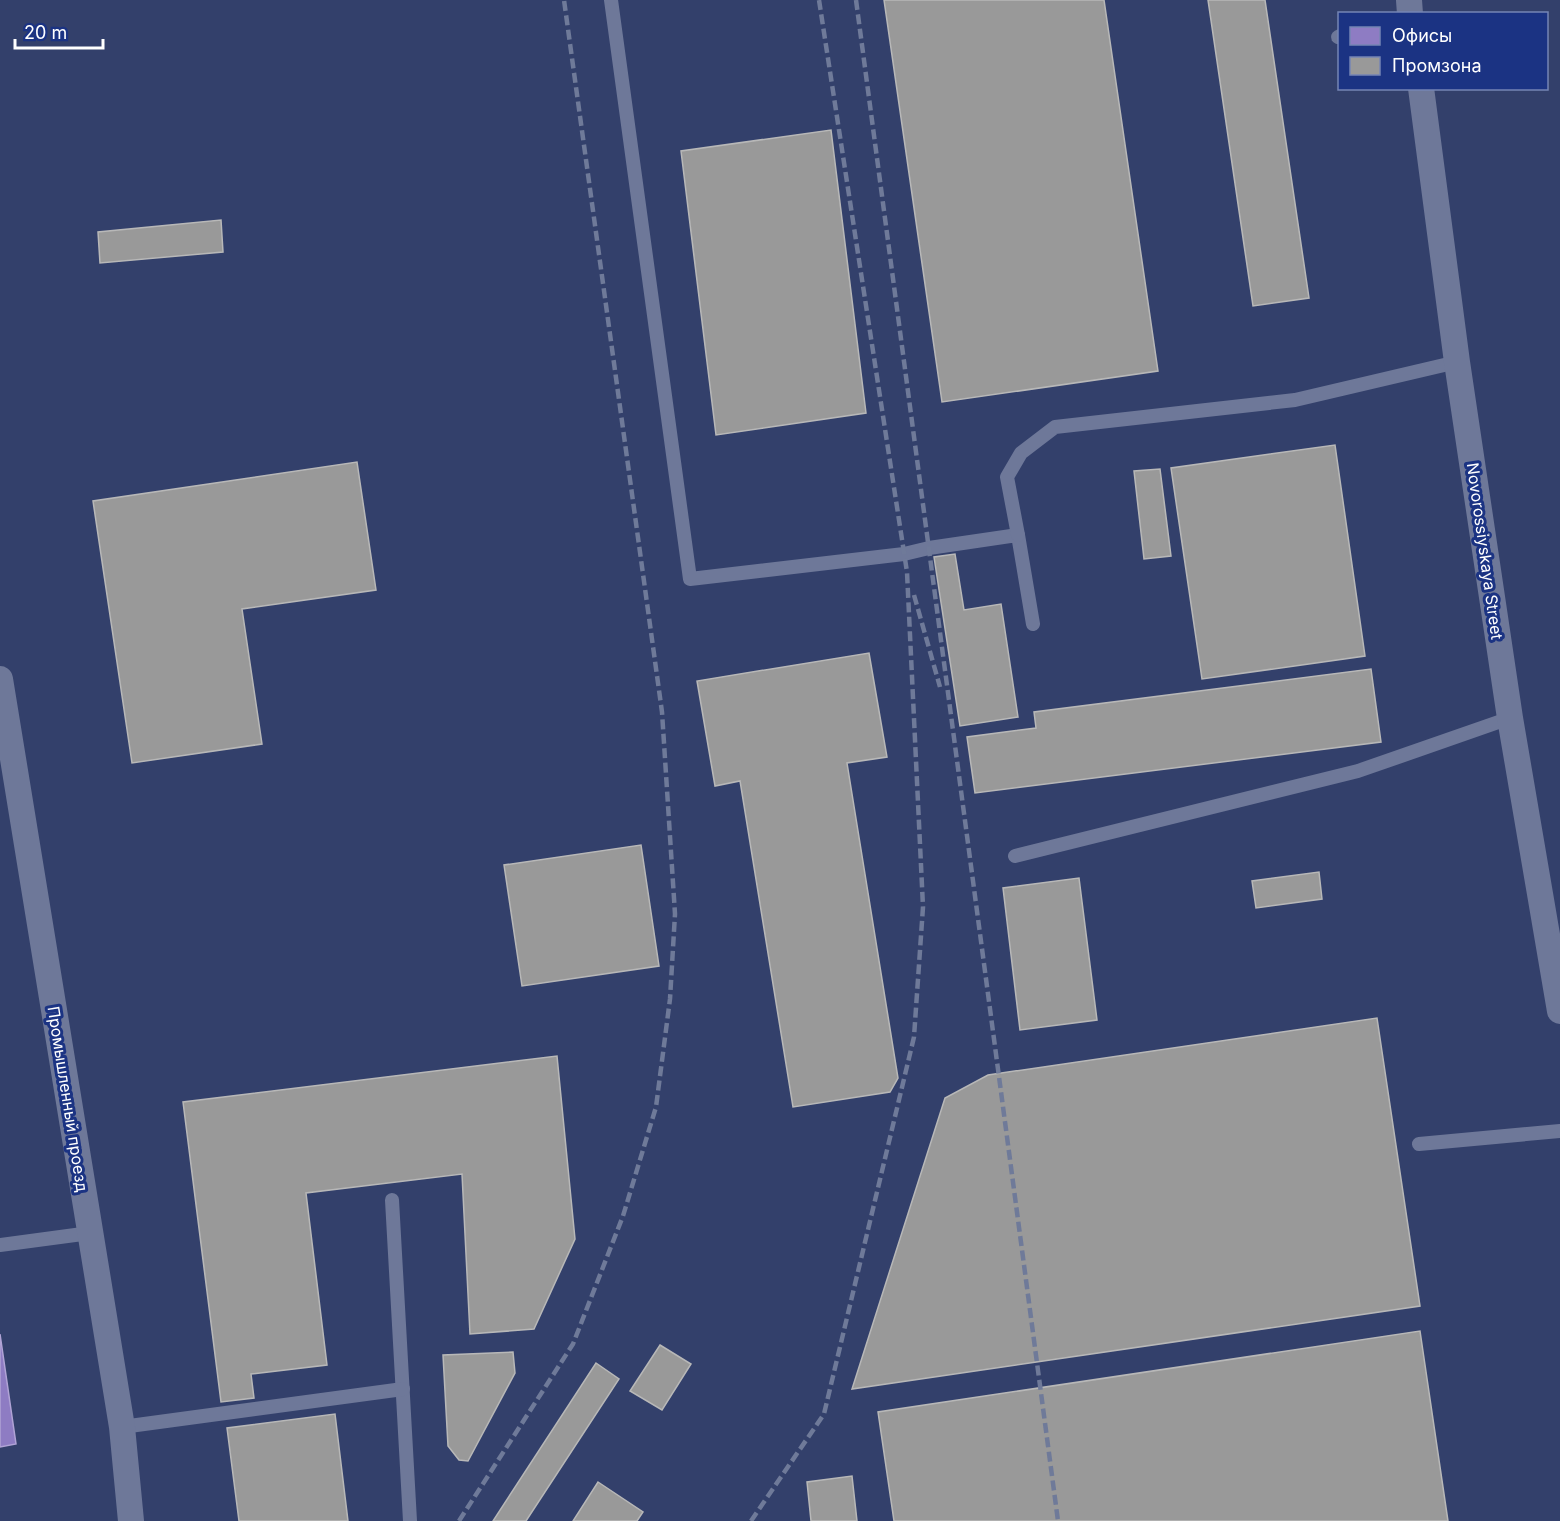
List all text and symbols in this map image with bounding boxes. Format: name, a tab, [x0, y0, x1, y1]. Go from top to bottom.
scale bar	[15, 12, 104, 50]
legend	[1338, 12, 1548, 90]
text: 20 m	[24, 22, 67, 43]
text: Офисы	[1392, 25, 1452, 46]
text: Промзона	[1392, 55, 1482, 76]
street label: Novorossiyskaya Street	[1463, 461, 1507, 641]
street label: Промышленный проезд	[43, 1005, 93, 1193]

